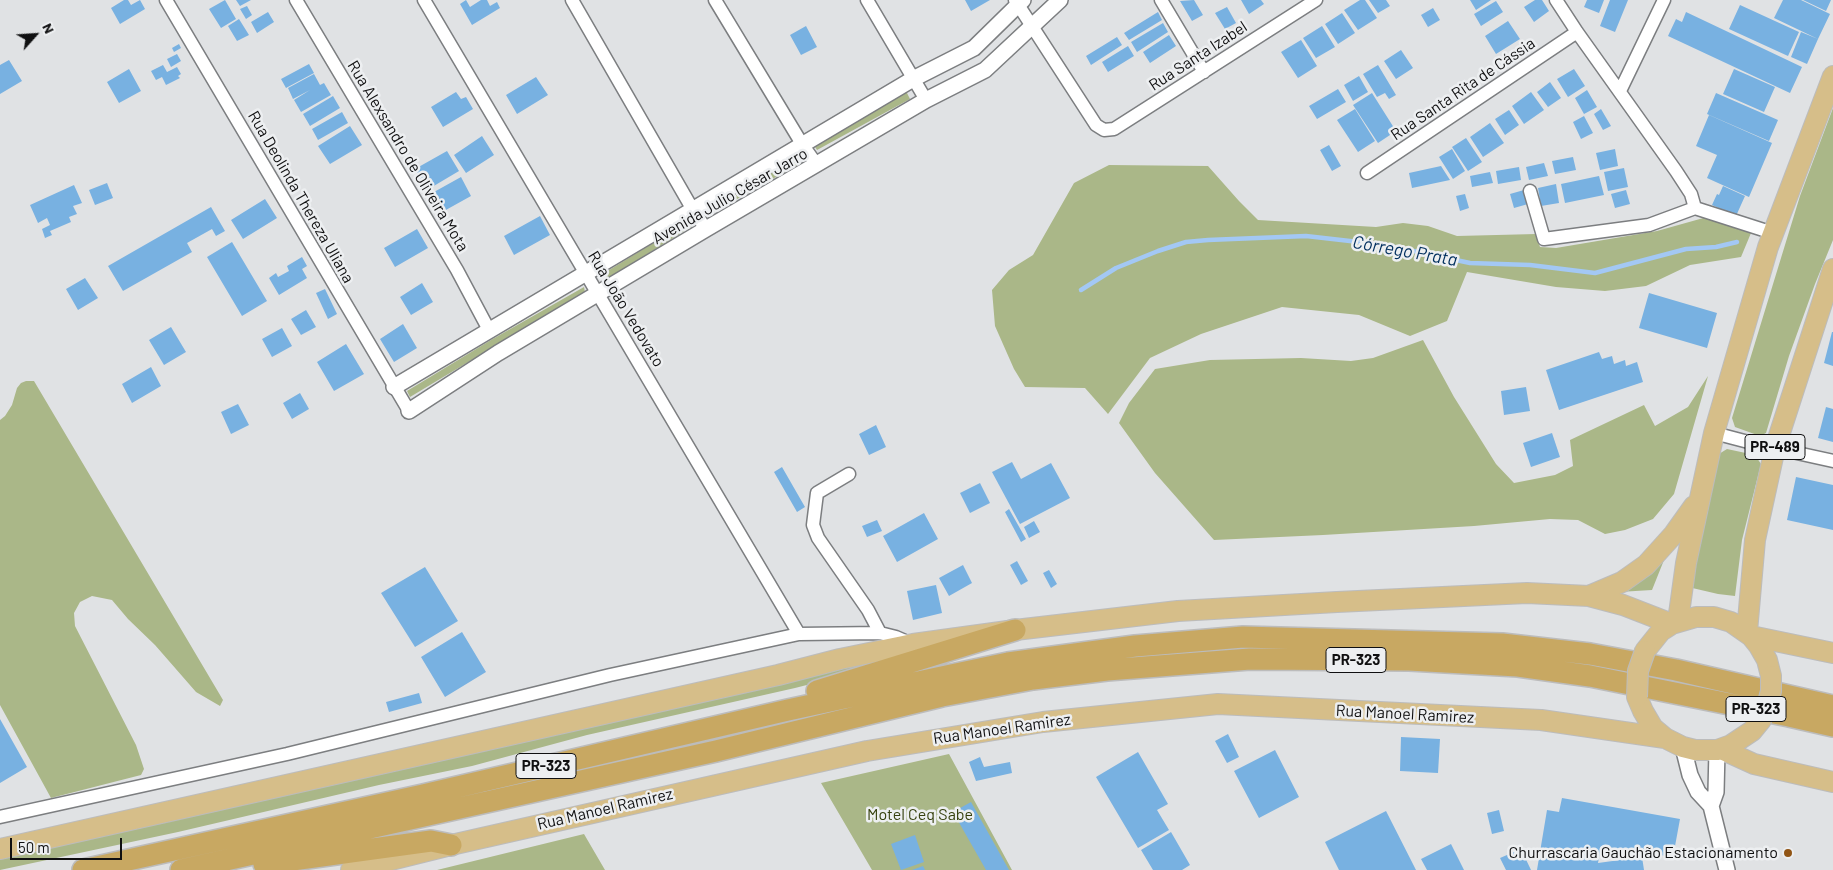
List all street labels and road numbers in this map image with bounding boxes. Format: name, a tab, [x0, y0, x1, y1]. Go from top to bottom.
street label: Rua Santa Izabel	[1145, 17, 1251, 95]
street label: Rua Santa Rita de Cássia	[1387, 34, 1539, 144]
street label: Rua Alexsandro de Oliveira Mota	[343, 57, 473, 255]
street label: Rua Deolinda Thereza Uliana	[244, 108, 358, 286]
street label: Avenida Julio César Jarro	[649, 144, 811, 248]
street label: Rua João Vedovato	[584, 248, 668, 370]
road number: PR-489	[1745, 434, 1805, 460]
road number: PR-323	[1326, 648, 1386, 672]
road number: PR-323	[1726, 696, 1786, 722]
street label: Rua Manoel Ramirez	[1335, 701, 1475, 727]
street label: Rua Manoel Ramirez	[932, 710, 1072, 748]
road number: PR-323	[516, 754, 576, 778]
street label: Rua Manoel Ramirez	[535, 784, 675, 834]

